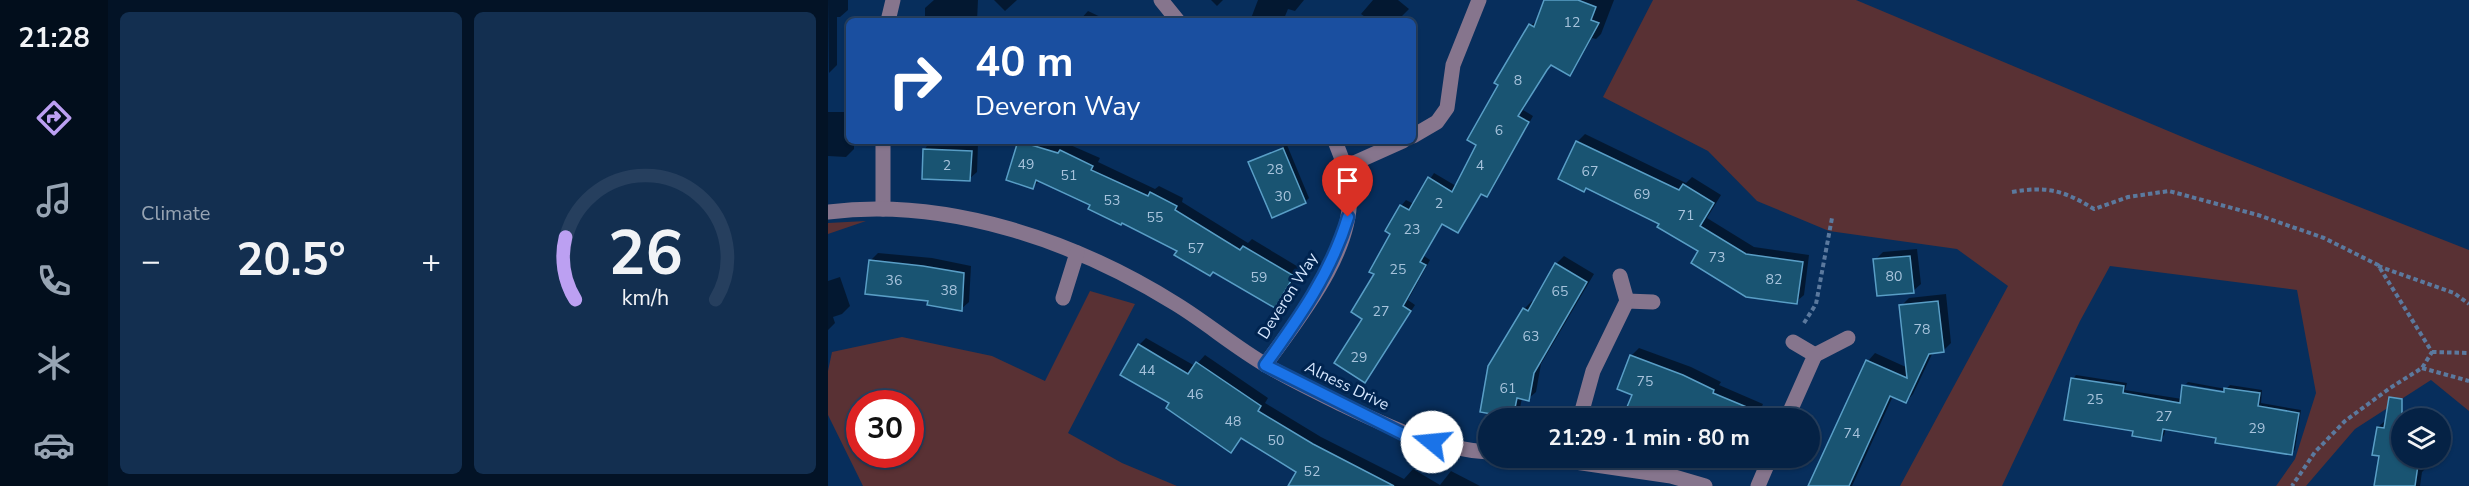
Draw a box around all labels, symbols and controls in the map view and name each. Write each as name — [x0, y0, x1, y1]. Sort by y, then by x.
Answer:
house number: 12 — [1564, 13, 1580, 32]
text: 21:28 — [18, 20, 90, 57]
text: 40 m — [975, 34, 1074, 91]
icon: right — [876, 42, 954, 120]
house number: 8 — [1514, 71, 1522, 90]
text: Deveron Way — [975, 88, 1140, 125]
icon: directions — [33, 97, 75, 139]
house number: 6 — [1495, 121, 1503, 140]
house number: 49 — [1018, 155, 1034, 174]
pin — [1322, 155, 1373, 217]
house number: 2 — [943, 156, 951, 175]
house number: 4 — [1476, 156, 1484, 175]
house number: 28 — [1267, 160, 1283, 179]
house number: 67 — [1582, 162, 1598, 181]
icon: arrive — [1331, 164, 1364, 197]
house number: 51 — [1061, 166, 1077, 185]
icon: music — [33, 179, 75, 221]
house number: 69 — [1634, 185, 1650, 204]
house number: 30 — [1275, 187, 1291, 206]
house number: 53 — [1104, 191, 1120, 210]
house number: 2 — [1435, 194, 1443, 213]
text: Climate — [141, 200, 210, 227]
house number: 71 — [1678, 206, 1694, 225]
house number: 55 — [1147, 208, 1163, 227]
text: 26 — [608, 211, 682, 296]
house number: 23 — [1404, 220, 1420, 239]
text: 20.5° — [236, 230, 346, 291]
text: − — [141, 239, 161, 284]
text: + — [421, 239, 441, 284]
house number: 57 — [1188, 239, 1204, 258]
street label: Deveron Way — [1253, 248, 1324, 343]
house number: 73 — [1709, 248, 1725, 267]
icon: phone — [33, 260, 75, 302]
house number: 25 — [1390, 260, 1406, 279]
house number: 80 — [1886, 267, 1902, 286]
house number: 59 — [1251, 268, 1267, 287]
house number: 82 — [1766, 270, 1782, 289]
house number: 36 — [886, 271, 902, 290]
house number: 38 — [941, 281, 957, 300]
house number: 65 — [1552, 282, 1568, 301]
text: km/h — [621, 283, 669, 313]
house number: 27 — [1373, 302, 1389, 321]
house number: 78 — [1914, 320, 1930, 339]
house number: 63 — [1523, 327, 1539, 346]
icon: climate — [33, 342, 75, 384]
house number: 29 — [1351, 348, 1367, 367]
street label: Alness Drive — [1301, 356, 1393, 416]
house number: 44 — [1139, 361, 1155, 380]
house number: 75 — [1637, 372, 1653, 391]
house number: 61 — [1500, 379, 1516, 398]
house number: 46 — [1187, 385, 1203, 404]
speed limit sign: 30 — [846, 390, 924, 468]
house number: 25 — [2087, 390, 2103, 409]
house number: 27 — [2156, 407, 2172, 426]
map controls — [2391, 408, 2451, 468]
button: layers — [2391, 408, 2451, 468]
position arrow — [1400, 410, 1464, 474]
house number: 48 — [1225, 412, 1241, 431]
house number: 29 — [2249, 419, 2265, 438]
text: 21:29 · 1 min · 80 m — [1548, 423, 1750, 453]
icon: car — [33, 424, 75, 466]
house number: 74 — [1844, 424, 1860, 443]
house number: 50 — [1268, 431, 1284, 450]
house number: 52 — [1304, 462, 1320, 481]

